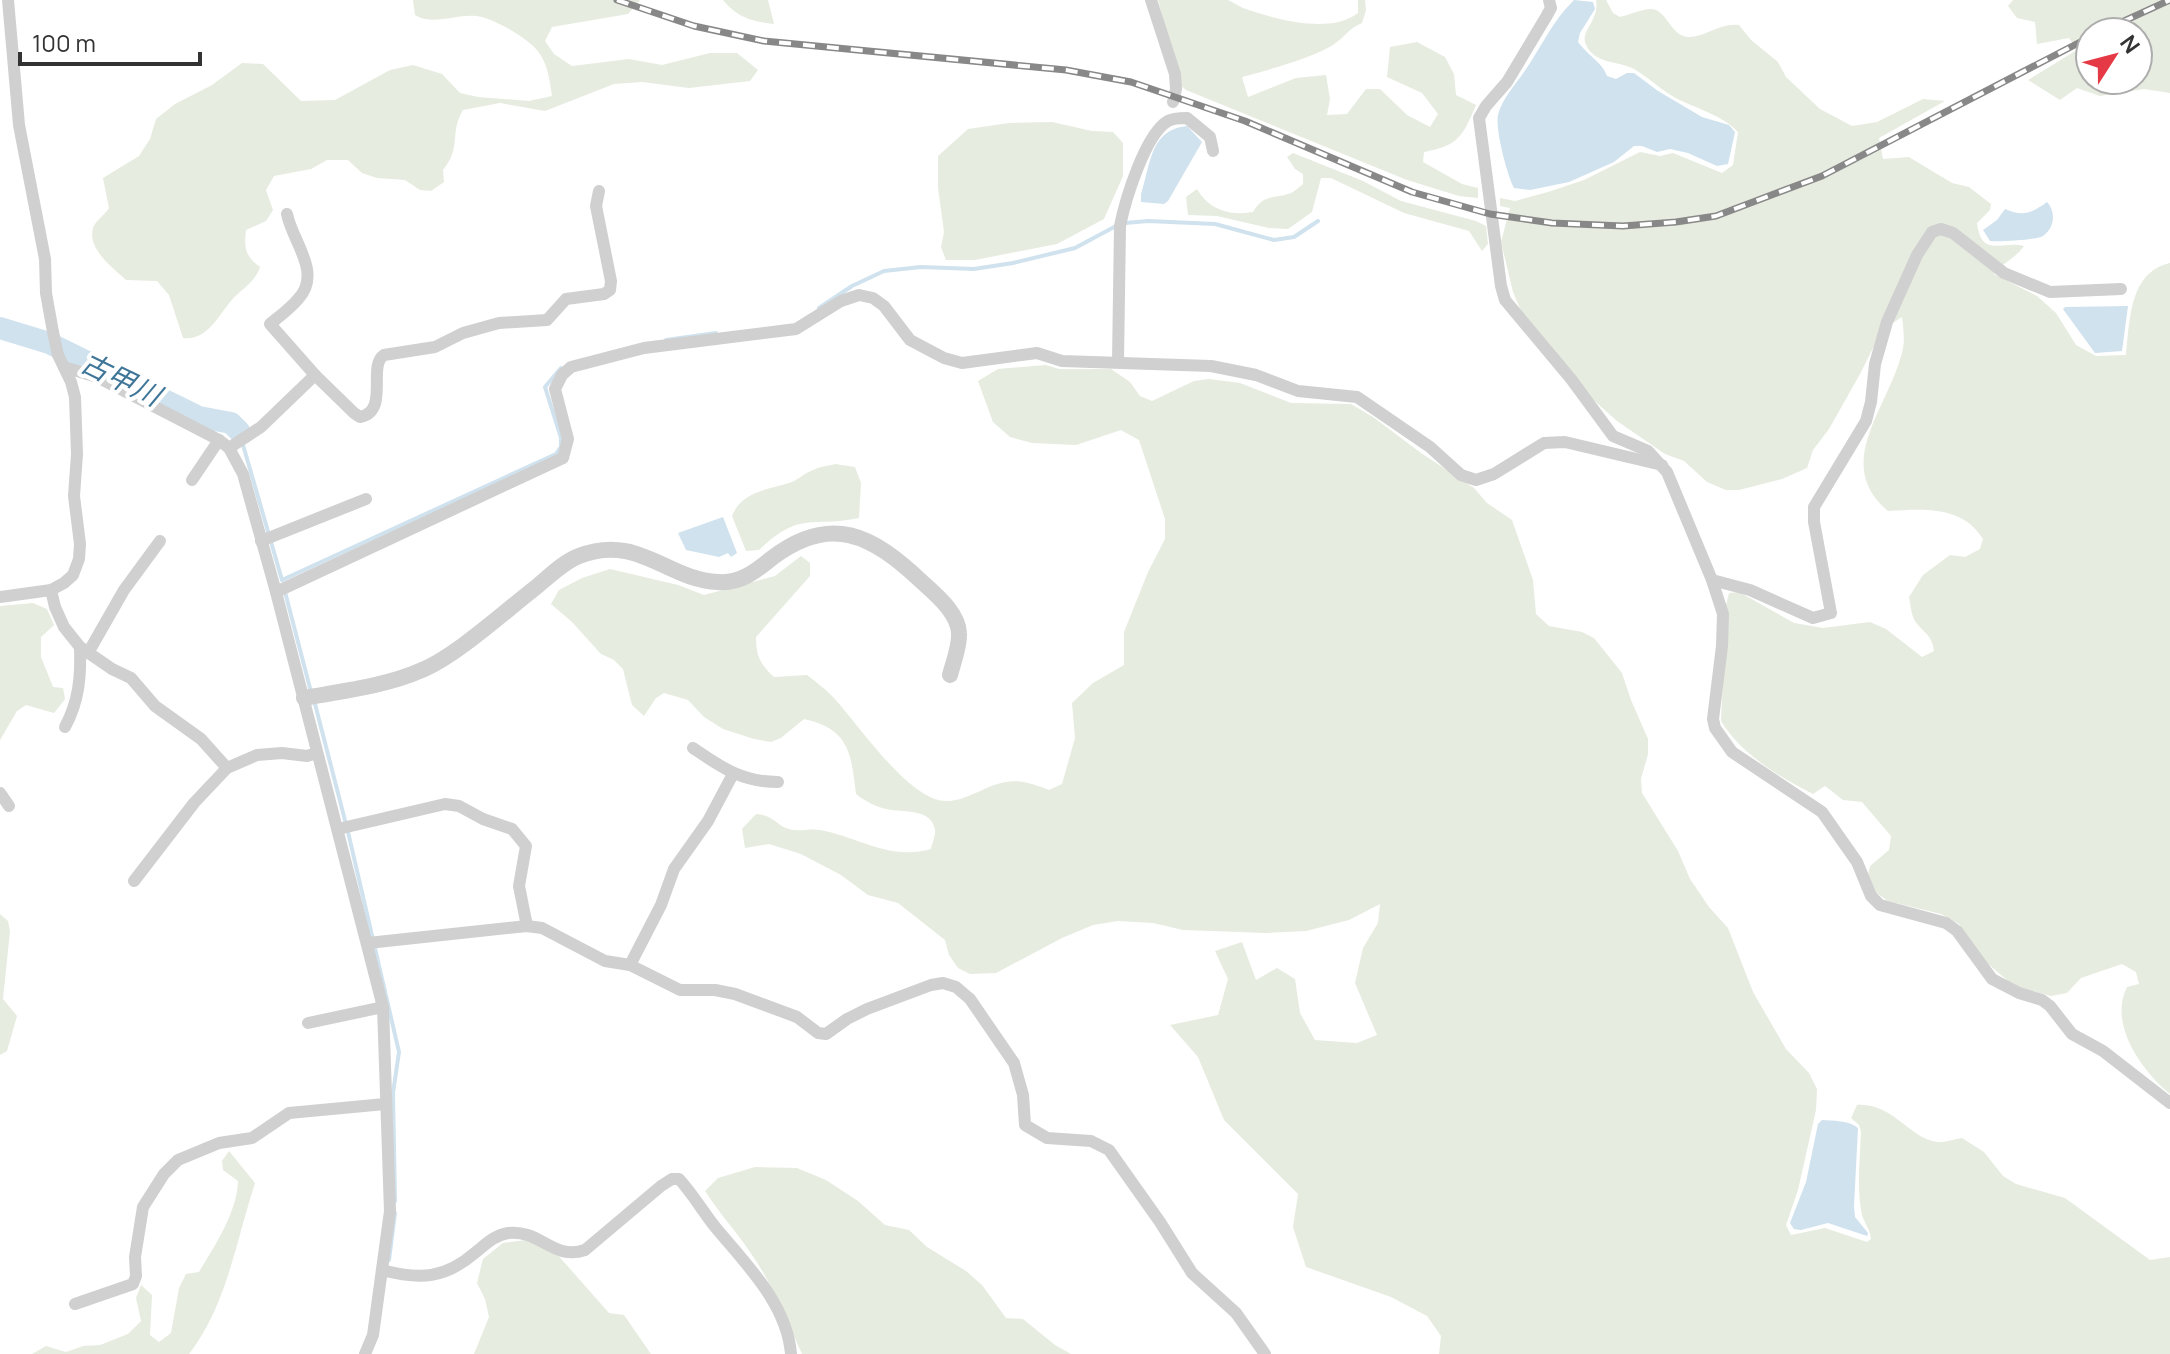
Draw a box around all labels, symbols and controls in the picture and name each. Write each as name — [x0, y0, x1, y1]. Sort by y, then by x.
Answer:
scale bar — [20, 16, 200, 66]
north arrow — [2074, 16, 2154, 96]
text: 100 m — [32, 26, 96, 59]
text: N — [2113, 29, 2147, 59]
water label: 古甲川 — [75, 343, 170, 415]

